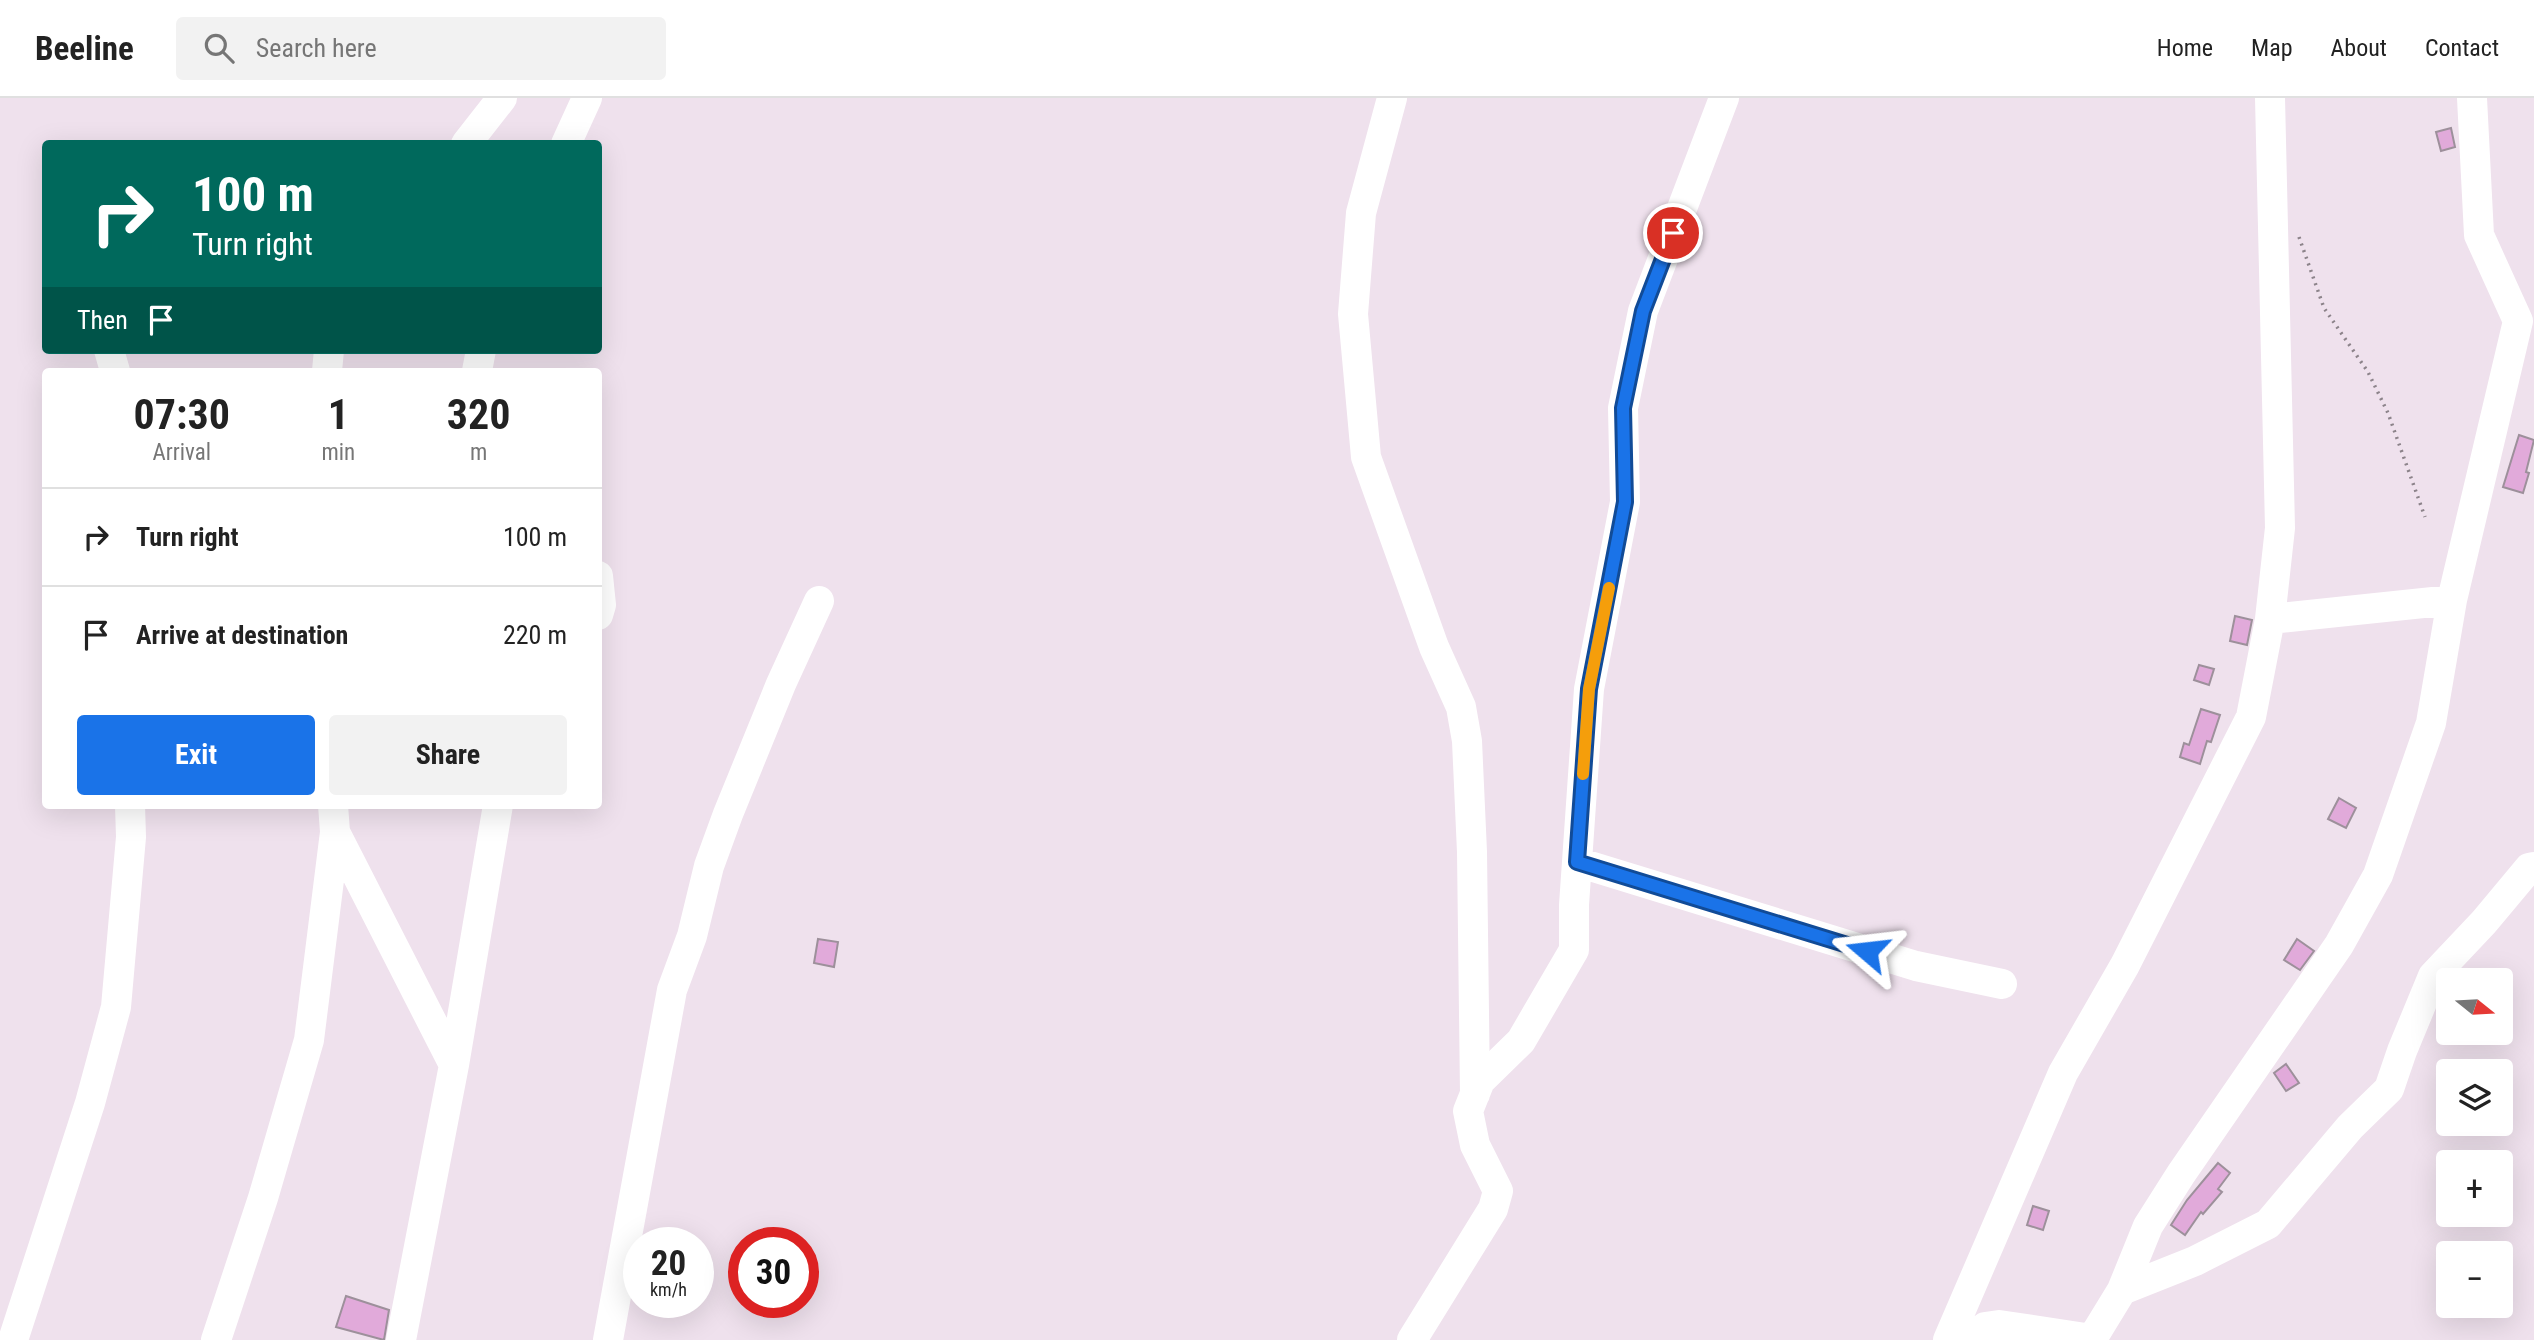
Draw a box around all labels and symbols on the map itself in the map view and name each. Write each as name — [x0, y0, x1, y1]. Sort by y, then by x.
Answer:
pin — [1643, 203, 1703, 263]
position arrow — [1830, 914, 1904, 988]
north arrow — [2436, 968, 2513, 1045]
speed limit sign: 30 — [728, 1227, 819, 1318]

